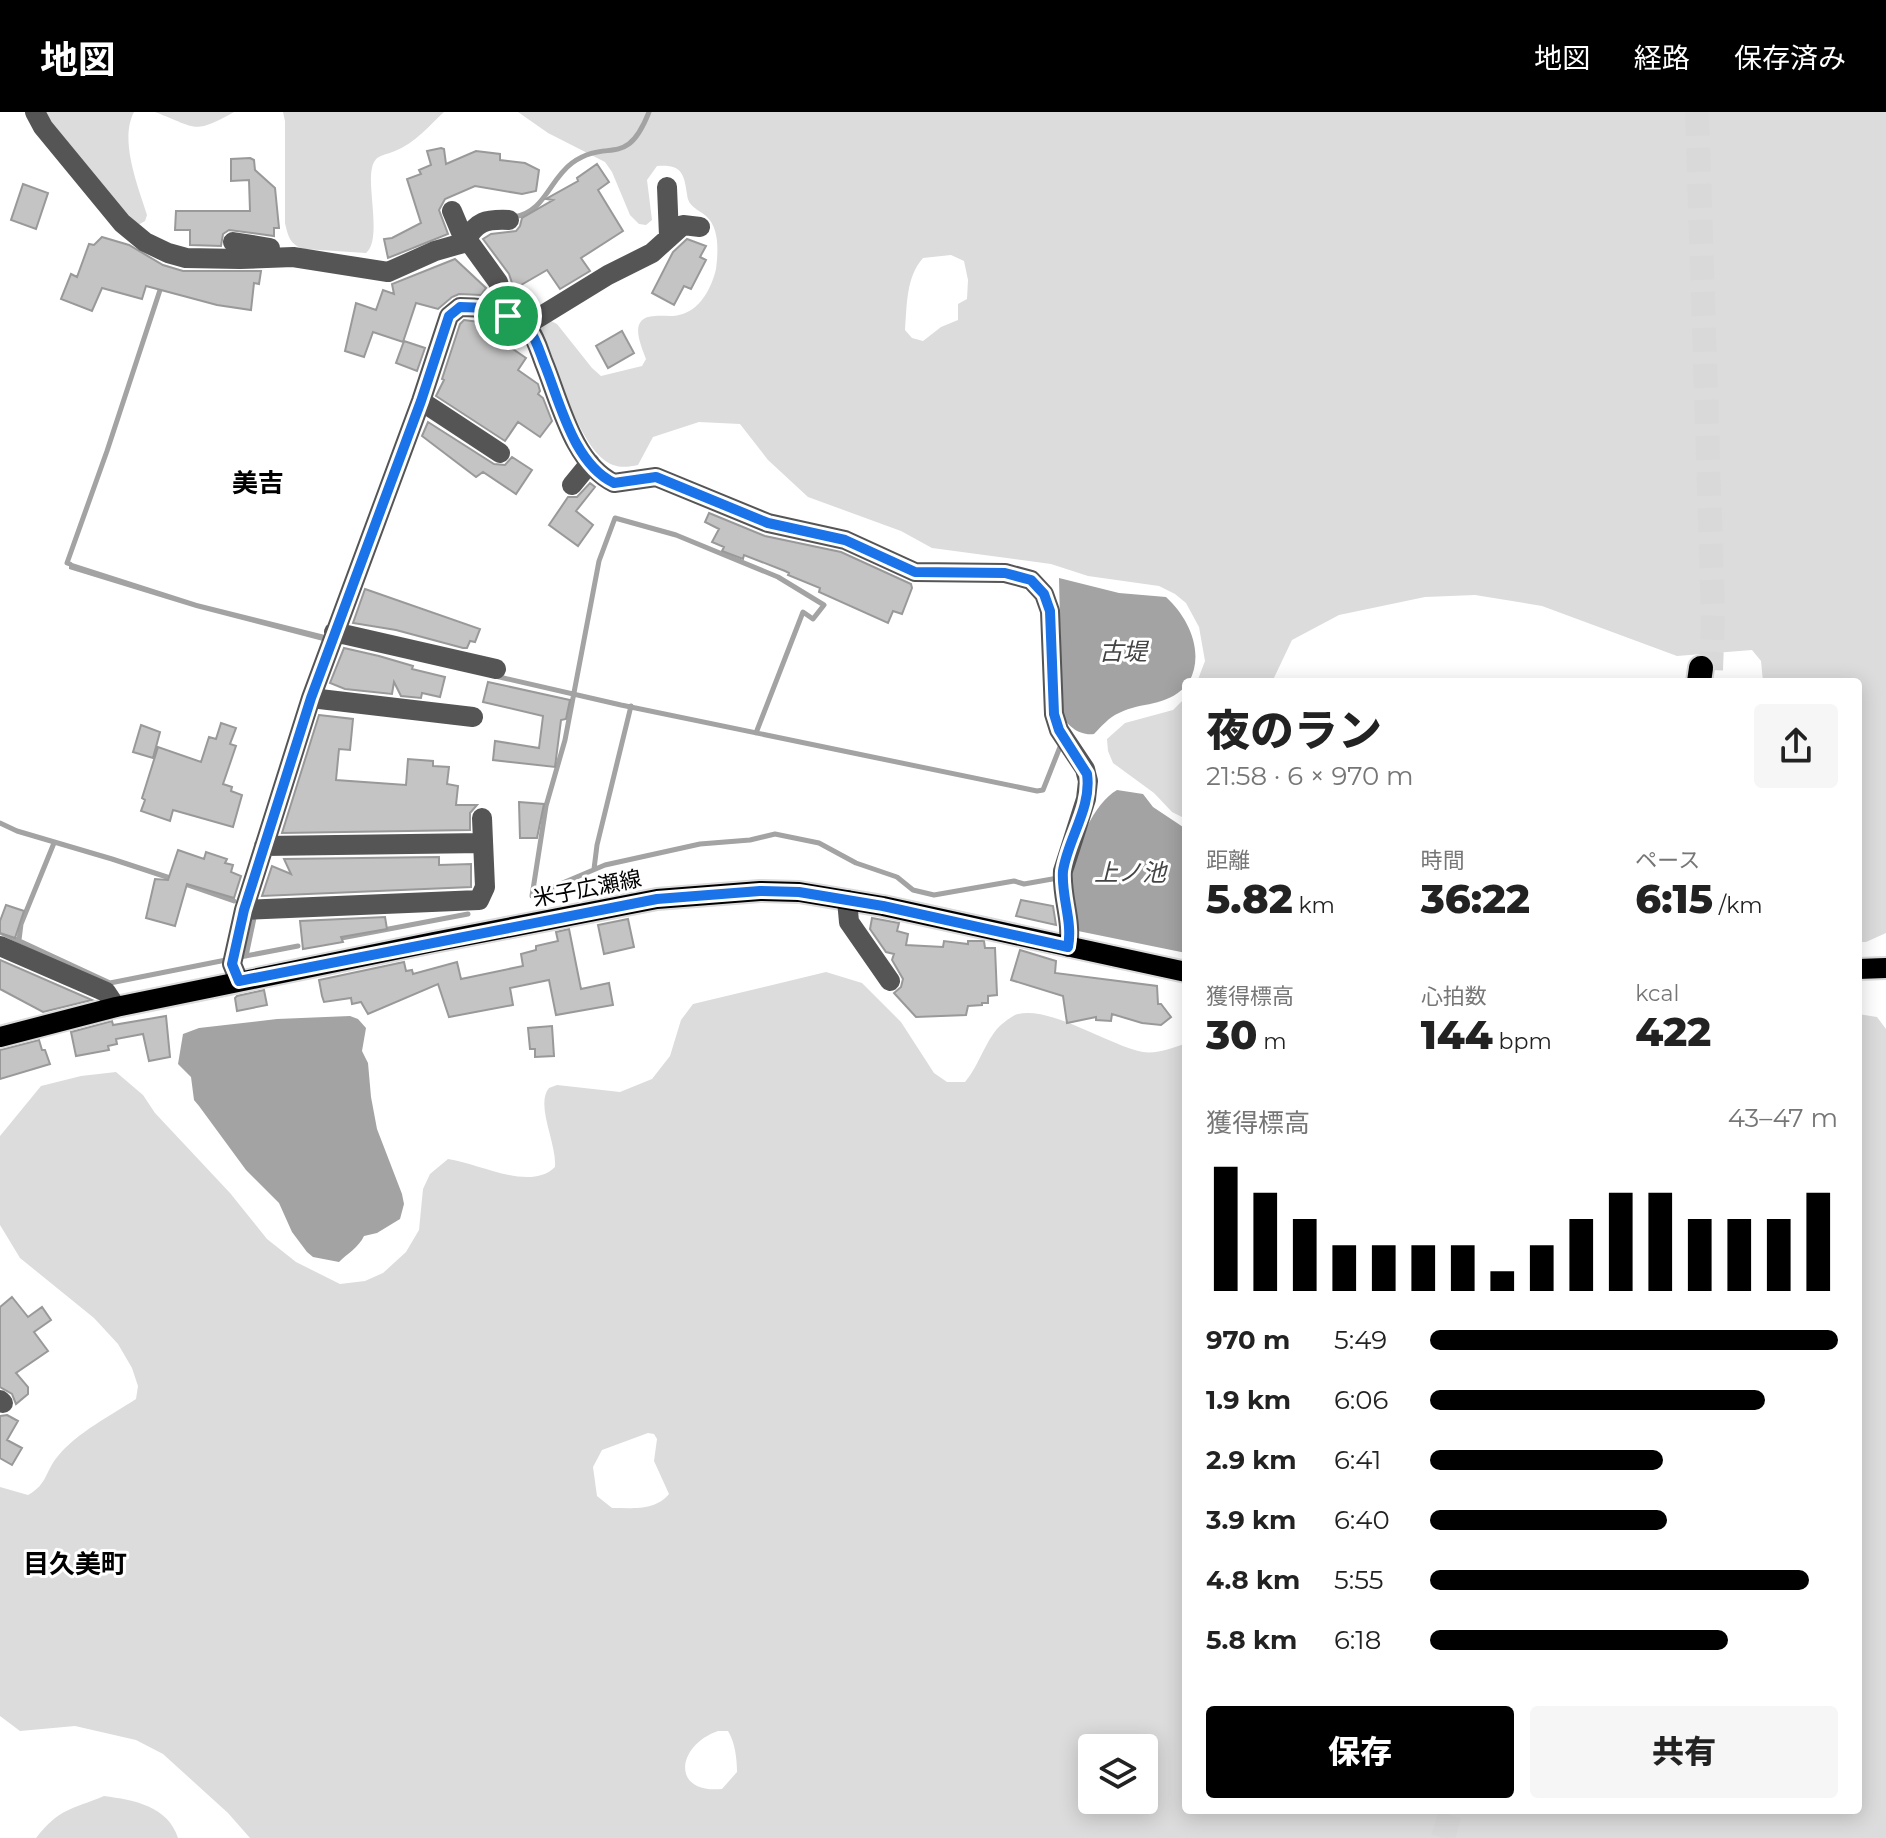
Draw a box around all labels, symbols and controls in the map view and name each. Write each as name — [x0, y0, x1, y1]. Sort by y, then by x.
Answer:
text: 地図 — [40, 36, 116, 83]
text: 地図 — [1534, 41, 1590, 75]
text: 経路 — [1634, 41, 1690, 75]
text: 保存済み — [1734, 41, 1846, 75]
pin — [474, 282, 542, 350]
icon: arrive — [486, 294, 530, 338]
district label: 美吉 — [232, 467, 284, 499]
water label: 古堤 — [1099, 637, 1150, 666]
text: 夜のラン — [1206, 703, 1382, 757]
button: share — [1754, 704, 1838, 788]
text: 21:58 · 6 × 970 m — [1206, 760, 1414, 792]
text: 距離 — [1206, 847, 1250, 874]
text: 時間 — [1421, 847, 1465, 874]
text: ペース — [1635, 847, 1700, 874]
water label: 上ノ池 — [1094, 858, 1168, 887]
street label: 米子広瀬線 — [531, 865, 644, 912]
text: 5.82 — [1206, 874, 1293, 923]
text: 36:22 — [1421, 874, 1530, 923]
text: 6:15 — [1635, 874, 1713, 923]
text: km — [1293, 892, 1335, 919]
text: /km — [1713, 892, 1763, 919]
text: kcal — [1635, 980, 1679, 1007]
text: 獲得標高 — [1206, 983, 1294, 1010]
text: 心拍数 — [1421, 983, 1487, 1010]
text: 422 — [1635, 1007, 1711, 1056]
text: 30 — [1206, 1010, 1258, 1059]
text: 144 — [1421, 1010, 1493, 1059]
text: m — [1258, 1028, 1287, 1055]
text: bpm — [1493, 1028, 1552, 1055]
text: 43–47 m — [1728, 1102, 1838, 1134]
text: 獲得標高 — [1206, 1107, 1310, 1139]
text: 970 m — [1206, 1324, 1290, 1356]
text: 5:49 — [1334, 1324, 1387, 1356]
text: 1.9 km — [1206, 1384, 1291, 1416]
text: 6:06 — [1334, 1384, 1388, 1416]
text: 2.9 km — [1206, 1444, 1297, 1476]
text: 6:41 — [1334, 1444, 1381, 1476]
text: 3.9 km — [1206, 1504, 1296, 1536]
text: 6:40 — [1334, 1504, 1390, 1536]
district label: 目久美町 — [23, 1548, 127, 1580]
text: 4.8 km — [1206, 1564, 1300, 1596]
text: 5:55 — [1334, 1564, 1384, 1596]
text: 5.8 km — [1206, 1624, 1297, 1656]
text: 6:18 — [1334, 1624, 1381, 1656]
button: 保存 — [1206, 1706, 1514, 1798]
button: 共有 — [1530, 1706, 1838, 1798]
map controls — [1078, 1734, 1158, 1814]
button: layers — [1078, 1734, 1158, 1814]

